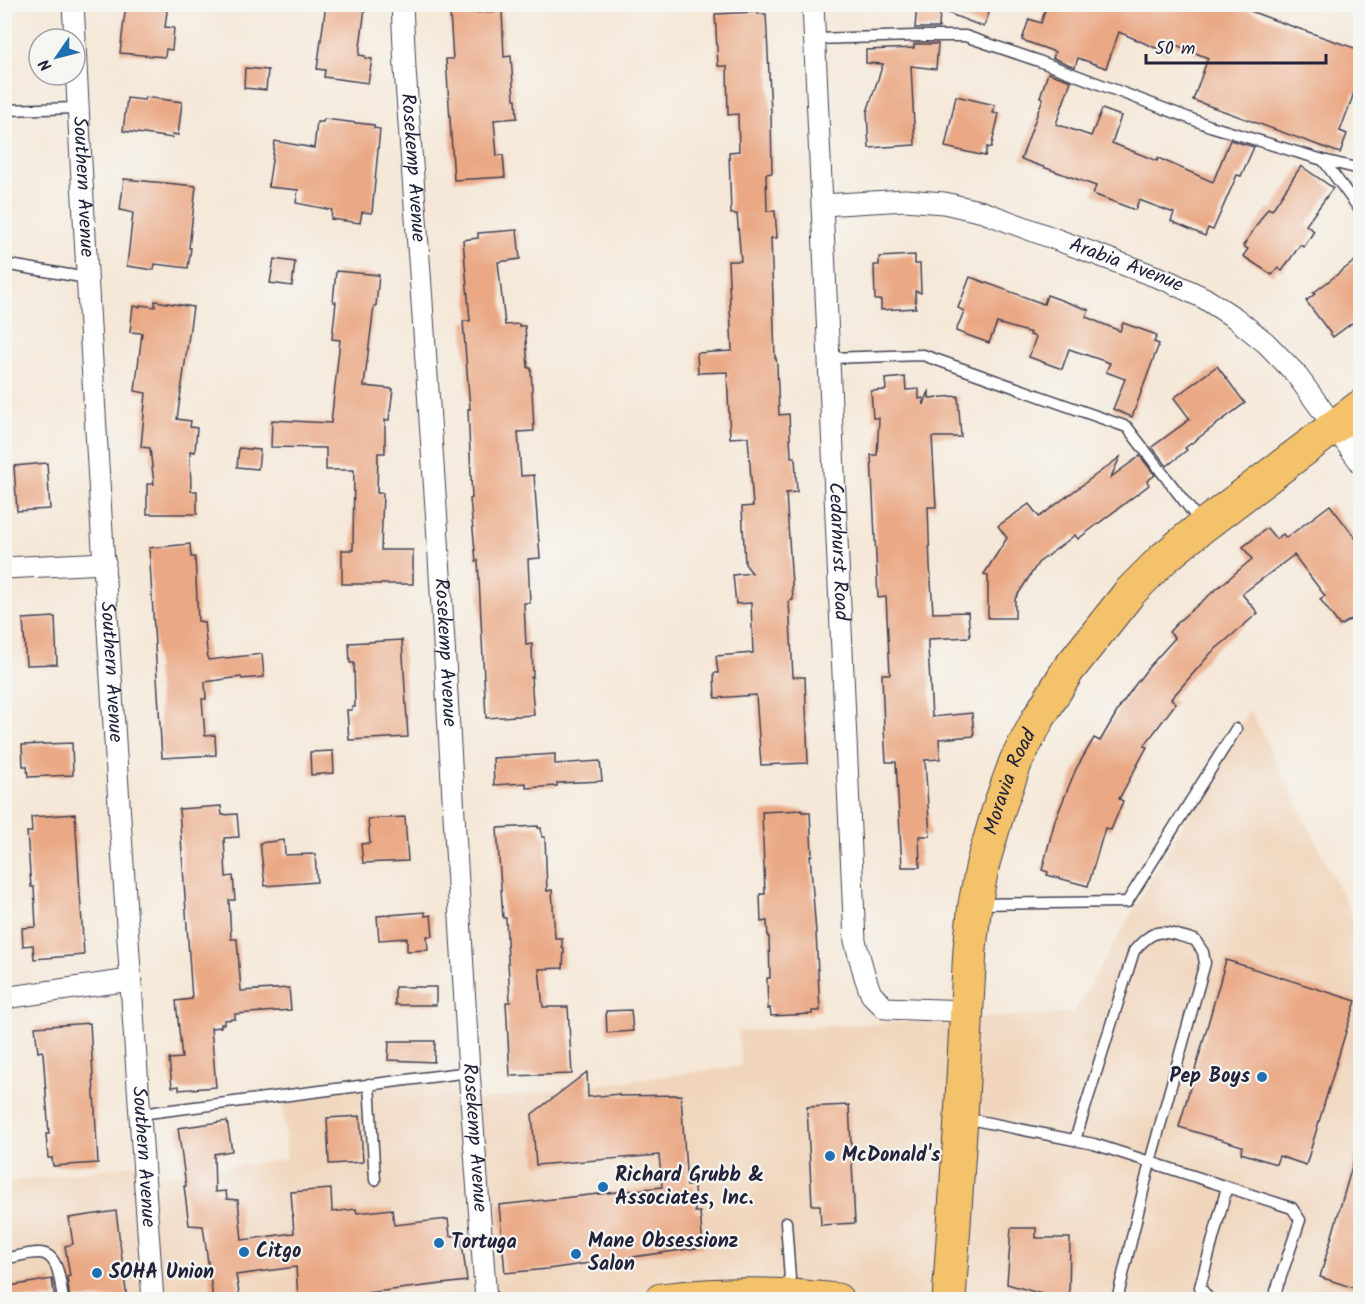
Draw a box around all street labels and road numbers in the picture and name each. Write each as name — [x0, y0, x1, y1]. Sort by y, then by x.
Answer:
street label: Rosekemp Avenue — [391, 92, 434, 243]
street label: Southern Avenue — [63, 116, 102, 258]
street label: Arabia Avenue — [1064, 229, 1189, 302]
street label: Cedarhurst Road — [818, 482, 857, 622]
street label: Rosekemp Avenue — [424, 577, 465, 728]
street label: Southern Avenue — [90, 601, 131, 743]
street label: Moravia Road — [976, 723, 1046, 839]
street label: Rosekemp Avenue — [453, 1062, 495, 1213]
street label: Southern Avenue — [122, 1085, 164, 1228]

